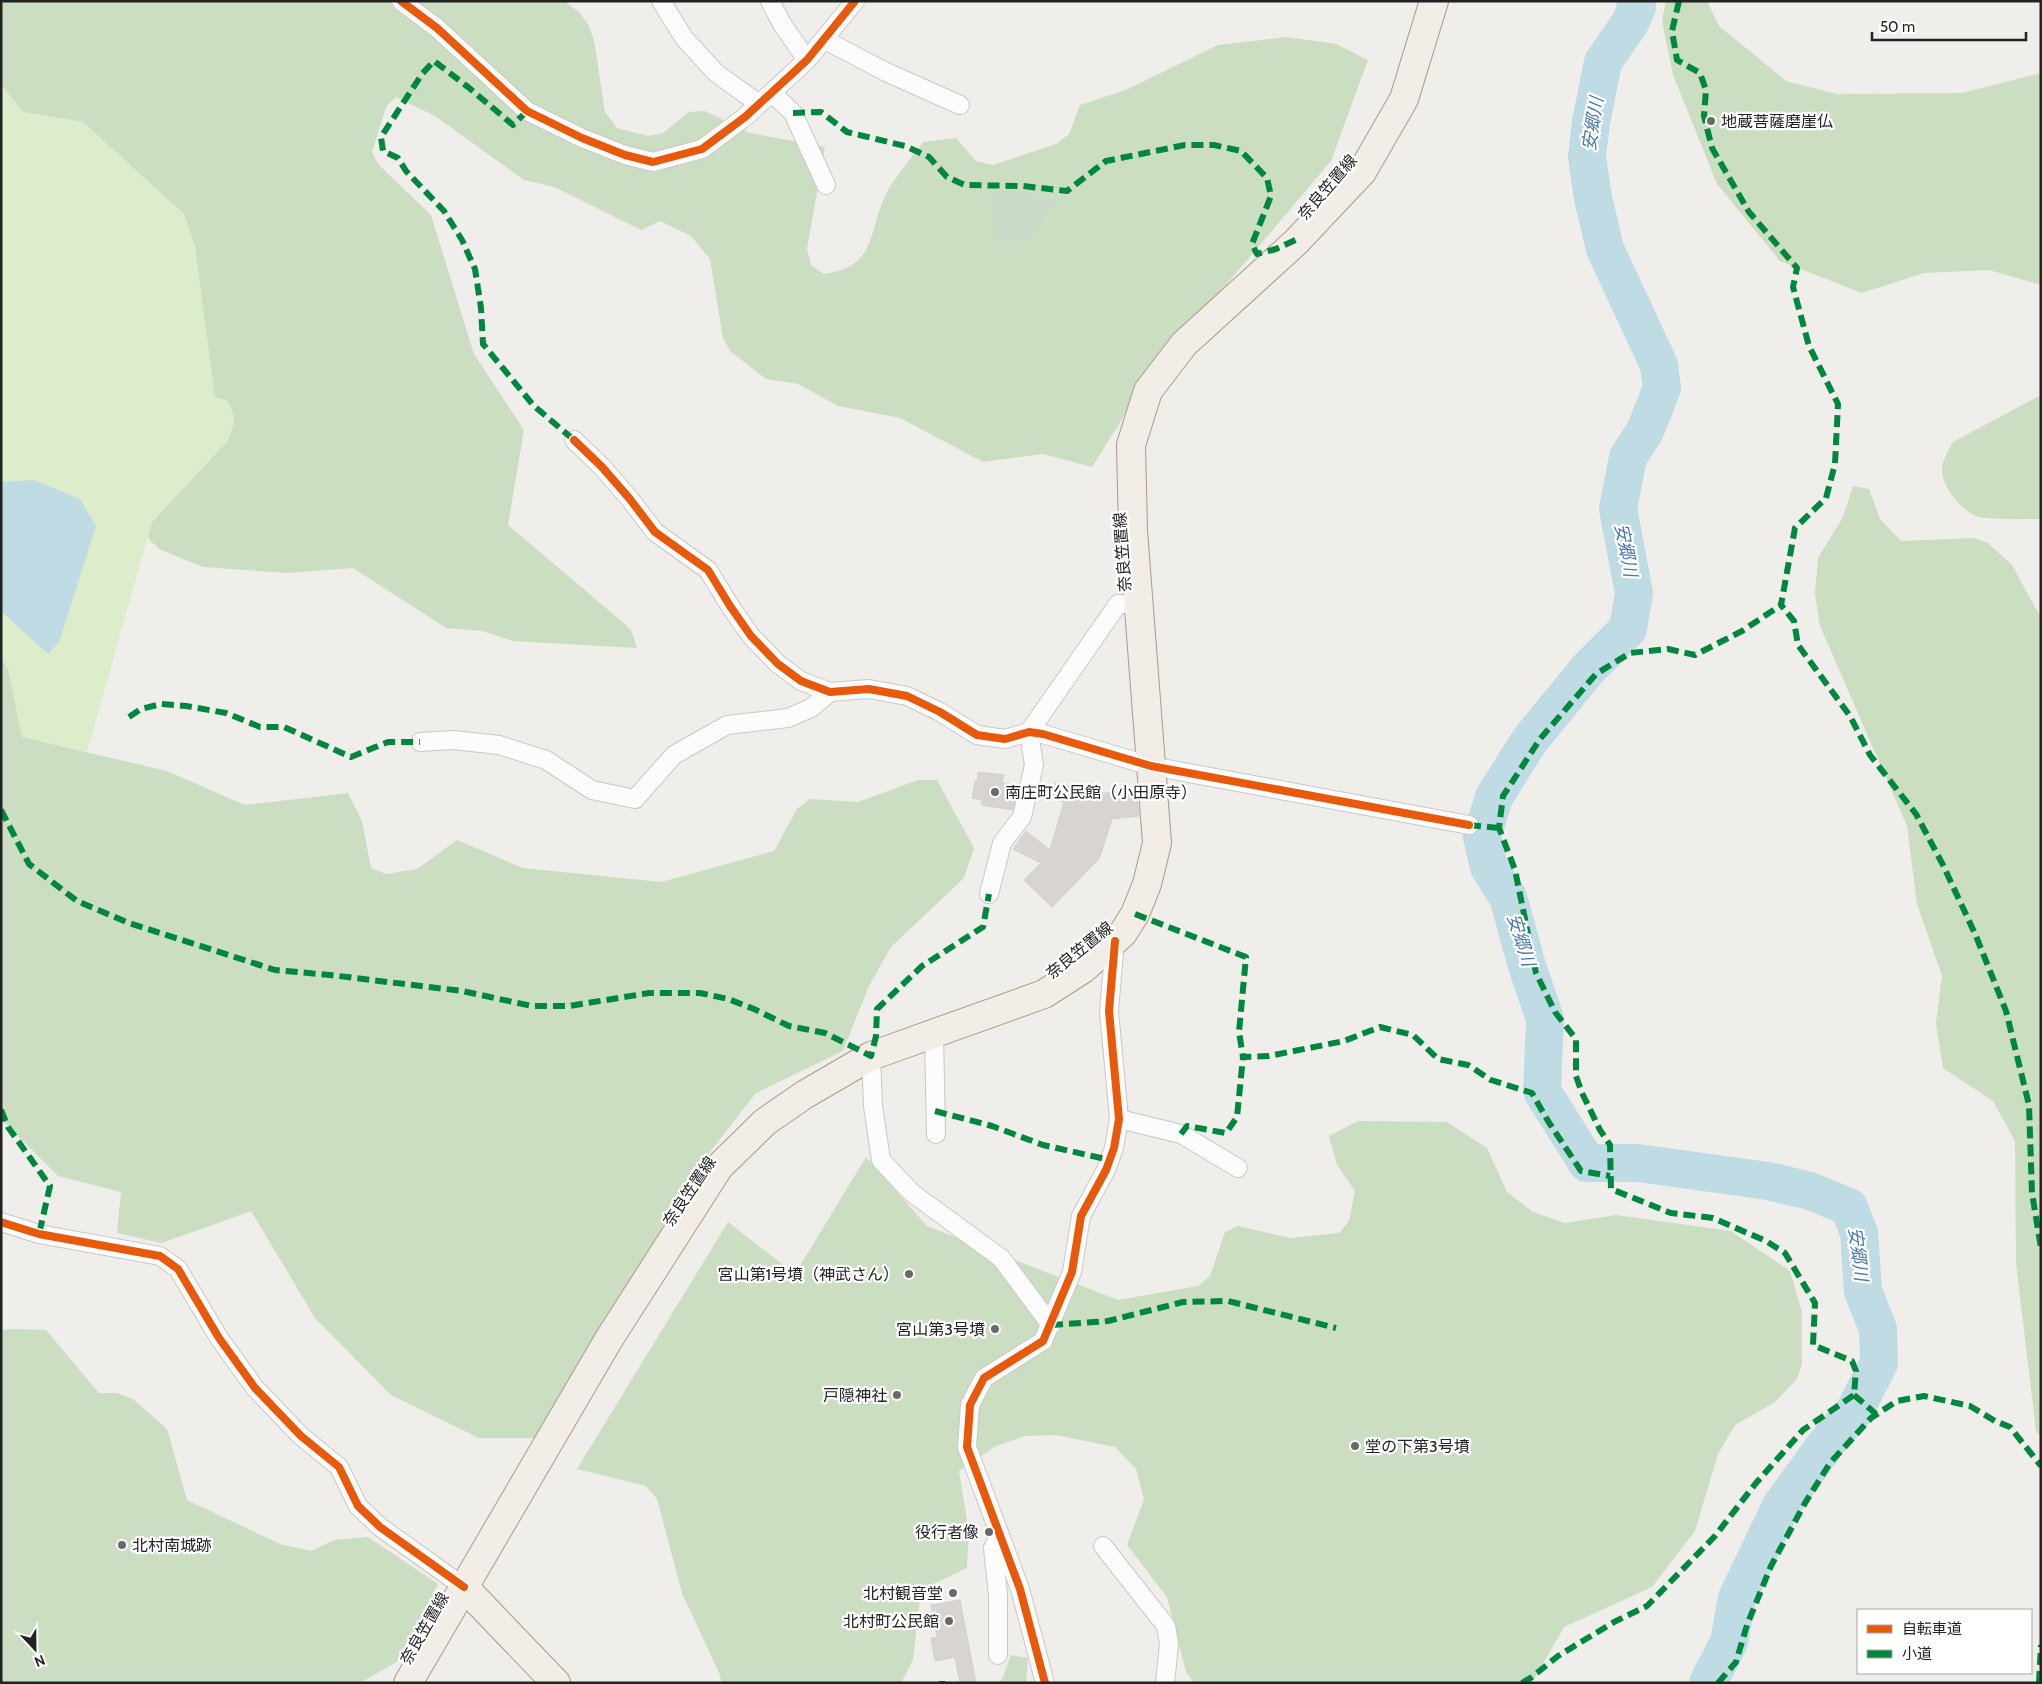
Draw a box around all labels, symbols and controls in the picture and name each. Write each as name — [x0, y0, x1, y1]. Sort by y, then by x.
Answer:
scale bar — [1872, 10, 2026, 42]
text: 50 m — [1880, 18, 1915, 36]
water label: 安郷川 — [1578, 94, 1608, 152]
place label: 地蔵菩薩磨崖仏 — [1721, 112, 1833, 131]
marker: 地蔵菩薩磨崖仏 — [1705, 115, 1717, 127]
street label: 奈良笠置線 — [1294, 151, 1361, 224]
street label: 奈良笠置線 — [1110, 511, 1135, 593]
water label: 安郷川 — [1610, 521, 1642, 581]
place label: 南庄町公民館（小田原寺） — [1005, 783, 1197, 802]
marker: 南庄町公民館（小田原寺） — [989, 786, 1001, 798]
water label: 安郷川 — [1503, 911, 1540, 971]
street label: 奈良笠置線 — [1042, 918, 1116, 983]
street label: 奈良笠置線 — [659, 1153, 720, 1230]
water label: 安郷川 — [1844, 1226, 1872, 1284]
place label: 宮山第1号墳（神武さん） — [718, 1265, 899, 1284]
marker: 宮山第1号墳（神武さん） — [903, 1268, 915, 1280]
place label: 宮山第3号墳 — [896, 1320, 985, 1339]
marker: 宮山第3号墳 — [989, 1323, 1001, 1335]
place label: 戸隠神社 — [823, 1386, 887, 1405]
marker: 戸隠神社 — [891, 1389, 903, 1401]
place label: 堂の下第3号墳 — [1365, 1437, 1470, 1456]
marker: 堂の下第3号墳 — [1349, 1440, 1361, 1452]
place label: 役行者像 — [915, 1523, 979, 1542]
marker: 役行者像 — [983, 1526, 995, 1538]
place label: 北村南城跡 — [132, 1536, 212, 1555]
marker: 北村南城跡 — [116, 1539, 128, 1551]
place label: 北村観音堂 — [863, 1584, 943, 1603]
marker: 北村観音堂 — [947, 1587, 959, 1599]
street label: 奈良笠置線 — [396, 1589, 453, 1668]
legend — [1857, 1609, 2032, 1674]
place label: 北村町公民館 — [843, 1612, 939, 1631]
marker: 北村町公民館 — [943, 1615, 955, 1627]
text: 自転車道 — [1902, 1620, 1962, 1638]
north arrow — [10, 1624, 60, 1674]
text: 小道 — [1902, 1645, 1932, 1663]
text: N — [32, 1651, 48, 1671]

